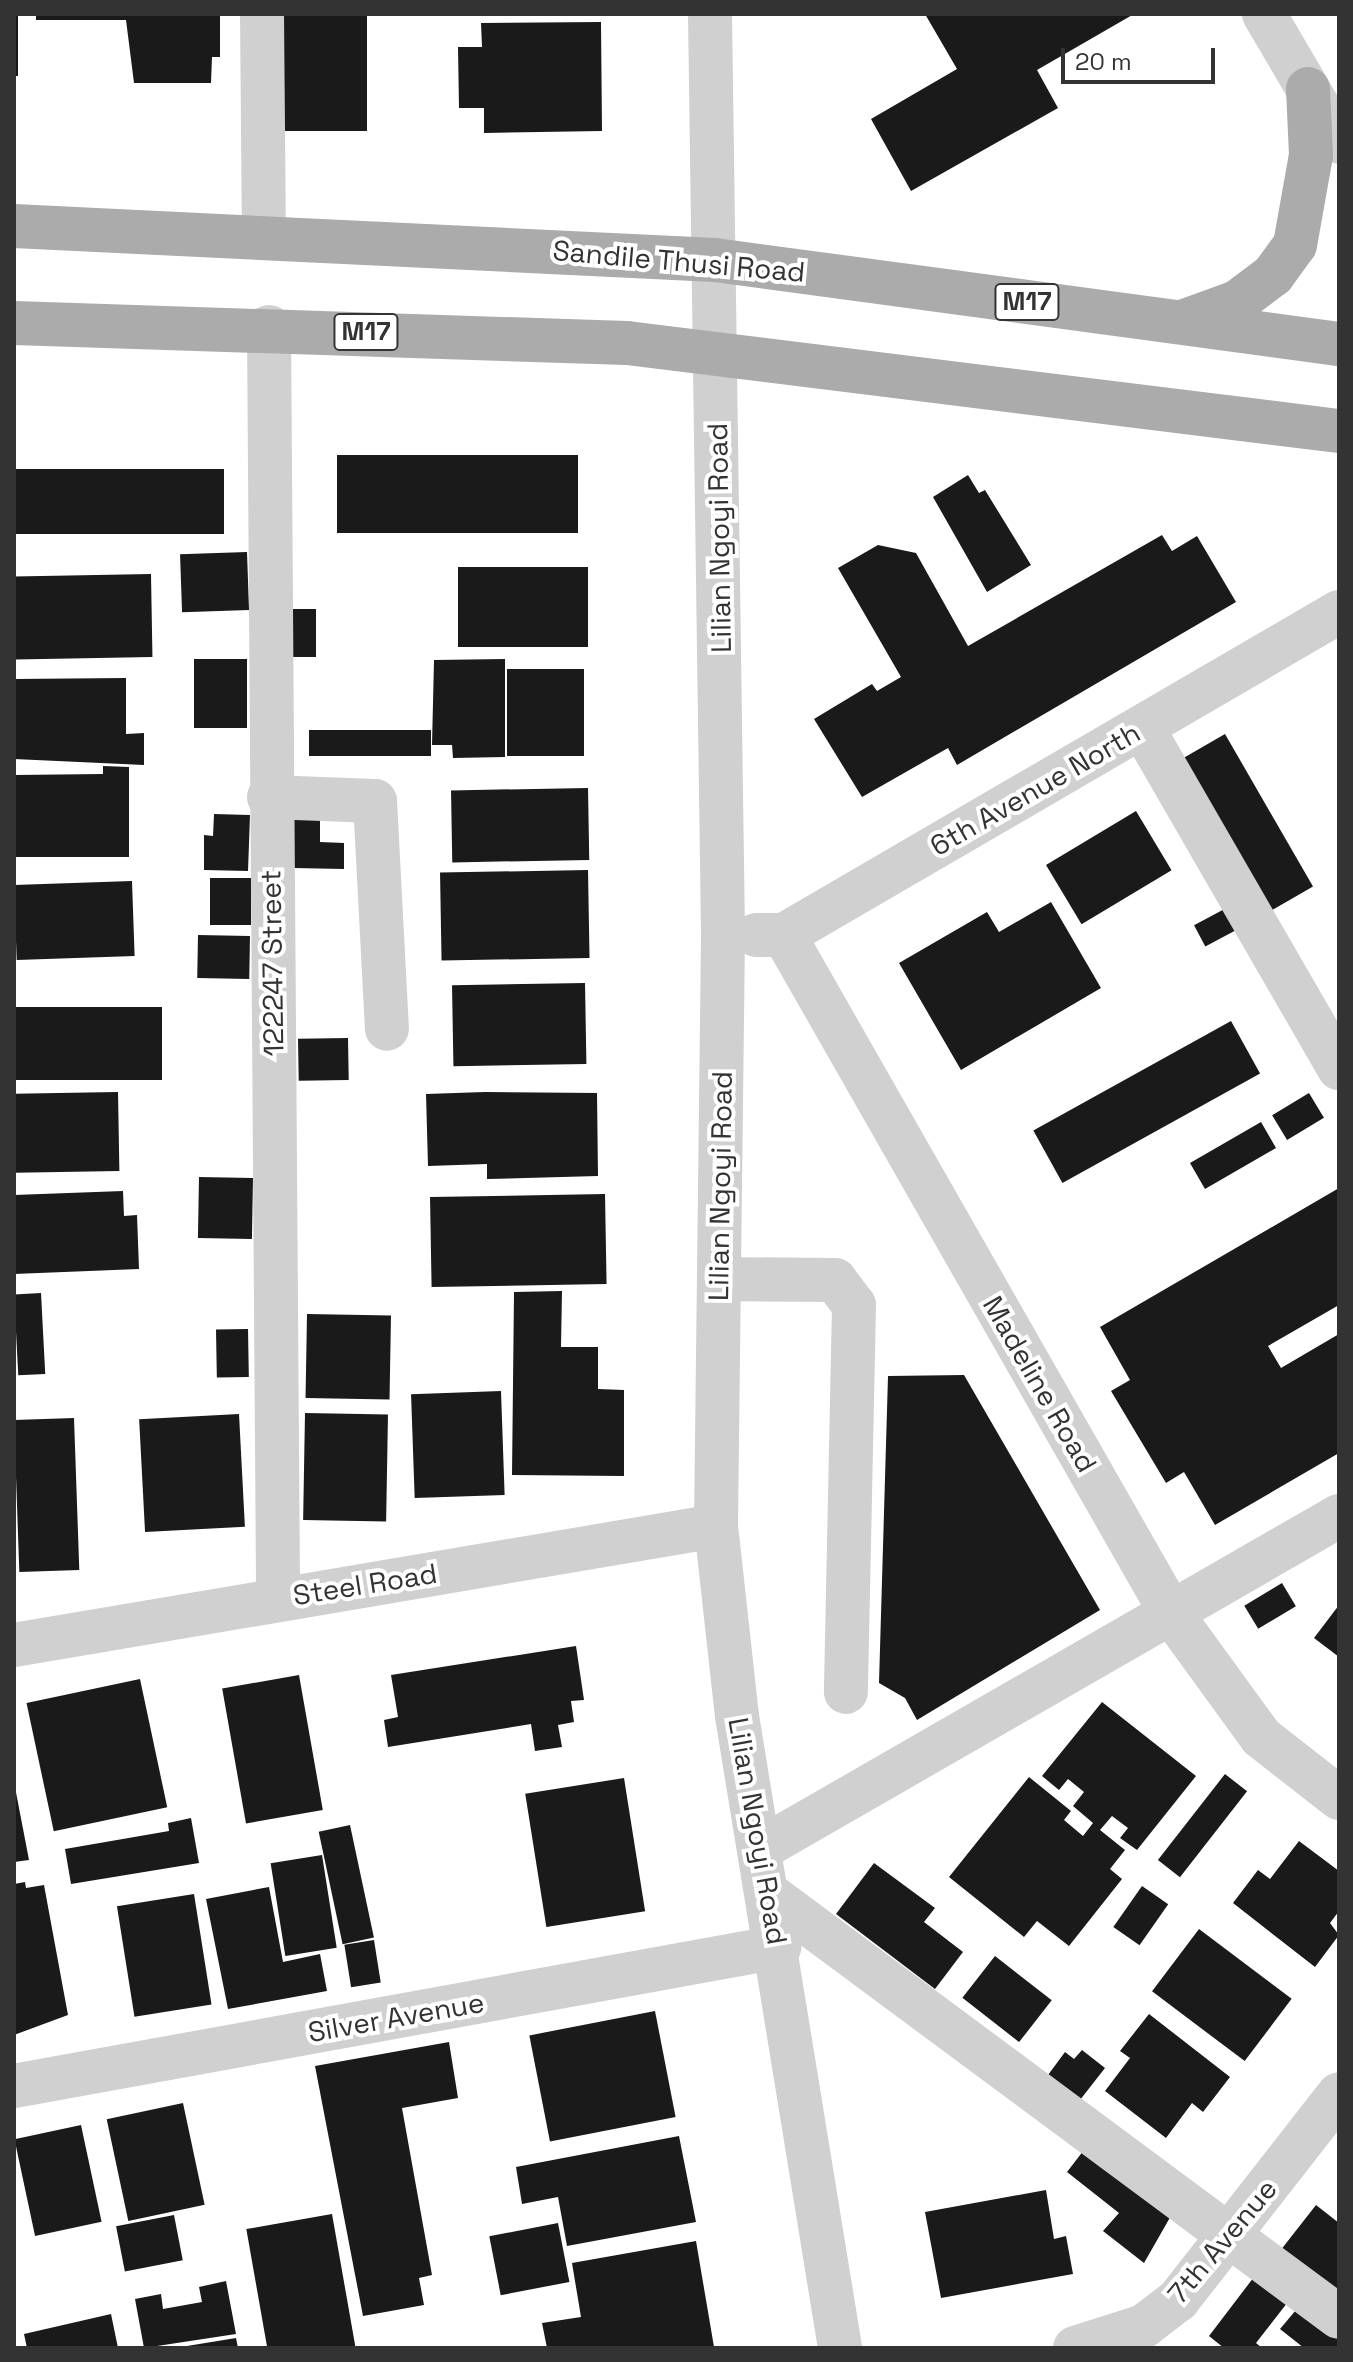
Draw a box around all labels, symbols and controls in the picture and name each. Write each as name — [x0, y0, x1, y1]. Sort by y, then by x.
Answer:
scale bar — [1065, 32, 1219, 82]
text: 20 m — [1075, 46, 1132, 77]
street label: Sandile Thusi Road — [551, 233, 807, 289]
road number: M17 — [993, 280, 1061, 324]
road number: M17 — [332, 310, 400, 354]
street label: Lilian Ngoyi Road — [700, 423, 738, 653]
street label: 6th Avenue North — [924, 715, 1146, 863]
street label: 122247 Street — [254, 869, 290, 1057]
street label: Lilian Ngoyi Road — [701, 1071, 739, 1301]
street label: Madeline Road — [976, 1290, 1104, 1478]
street label: Steel Road — [291, 1556, 439, 1612]
street label: Lilian Ngoyi Road — [721, 1715, 795, 1947]
street label: Silver Avenue — [305, 1985, 487, 2049]
street label: 7th Avenue — [1160, 2172, 1284, 2310]

